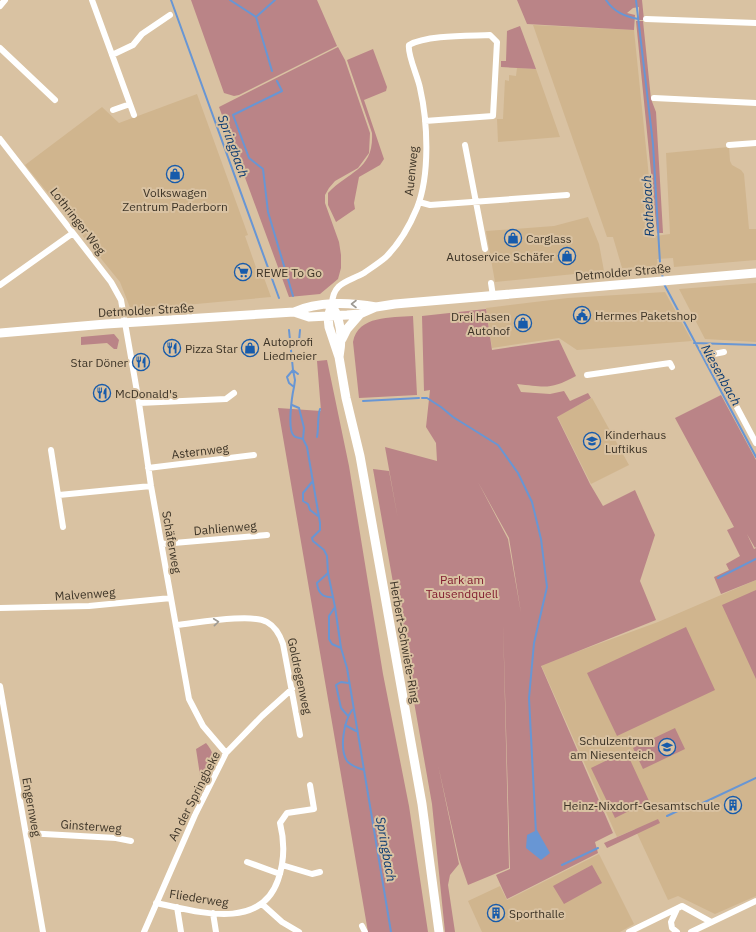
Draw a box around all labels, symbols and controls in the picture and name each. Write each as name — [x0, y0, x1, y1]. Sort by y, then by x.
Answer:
water label: Springbach — [214, 112, 252, 180]
street label: Auenweg — [401, 145, 421, 197]
shop icon: Volkswagen Zentrum Paderborn — [165, 164, 185, 184]
water label: Rothebach — [638, 175, 658, 237]
street label: Lothringer Weg — [47, 184, 109, 258]
place label: Volkswagen Zentrum Paderborn — [122, 185, 228, 214]
shop icon: Carglass — [503, 228, 523, 248]
place label: Carglass — [526, 231, 572, 246]
shop icon: Autoservice Schäfer — [557, 246, 577, 266]
place label: Autoservice Schäfer — [446, 249, 555, 264]
street label: Detmolder Straße — [574, 260, 672, 284]
supermarket icon: REWE To Go — [233, 262, 253, 282]
place label: REWE To Go — [256, 265, 322, 280]
street label: Detmolder Straße — [98, 300, 195, 320]
one-way arrow — [351, 300, 357, 308]
public building icon: Hermes Paketshop — [572, 305, 592, 325]
place label: Hermes Paketshop — [595, 308, 697, 323]
place label: Drei Hasen Autohof — [451, 309, 510, 338]
shop icon: Drei Hasen Autohof — [513, 313, 533, 333]
place label: Autoprofi Liedmeier — [263, 334, 317, 363]
restaurant icon: Pizza Star — [162, 338, 182, 358]
shop icon: Autoprofi Liedmeier — [240, 338, 260, 358]
place label: Pizza Star — [185, 341, 238, 356]
water label: Niesenbach — [697, 341, 745, 409]
restaurant icon: Star Döner — [131, 352, 151, 372]
place label: Star Döner — [71, 355, 129, 370]
restaurant icon: McDonald's — [92, 383, 112, 403]
place label: McDonald's — [115, 386, 178, 401]
place label: Kinderhaus Luftikus — [605, 427, 666, 456]
school or university icon: Kinderhaus Luftikus — [582, 431, 602, 451]
street label: Asternweg — [171, 440, 230, 462]
street label: Schäferweg — [159, 510, 185, 575]
street label: Dahlienweg — [193, 518, 258, 538]
park label: Park am Tausendquell — [426, 572, 498, 601]
street label: Herbert-Schwiete-Ring — [387, 580, 423, 705]
street label: Malvenweg — [54, 584, 116, 604]
one-way arrow — [213, 617, 219, 626]
street label: Goldregenweg — [285, 636, 316, 716]
place label: Schulzentrum am Niesenteich — [570, 733, 654, 762]
school or university icon: Schulzentrum am Niesenteich — [657, 737, 677, 757]
street label: An der Springbeke — [165, 748, 223, 843]
street label: Engernweg — [19, 776, 45, 838]
building icon: Heinz-Nixdorf-Gesamtschule — [723, 795, 743, 815]
place label: Heinz-Nixdorf-Gesamtschule — [563, 798, 720, 813]
water label: Springbach — [372, 815, 400, 883]
street label: Ginsterweg — [60, 816, 123, 836]
street label: Fliederweg — [168, 886, 230, 910]
building icon: Sporthalle — [486, 903, 506, 923]
place label: Sporthalle — [509, 906, 565, 921]

